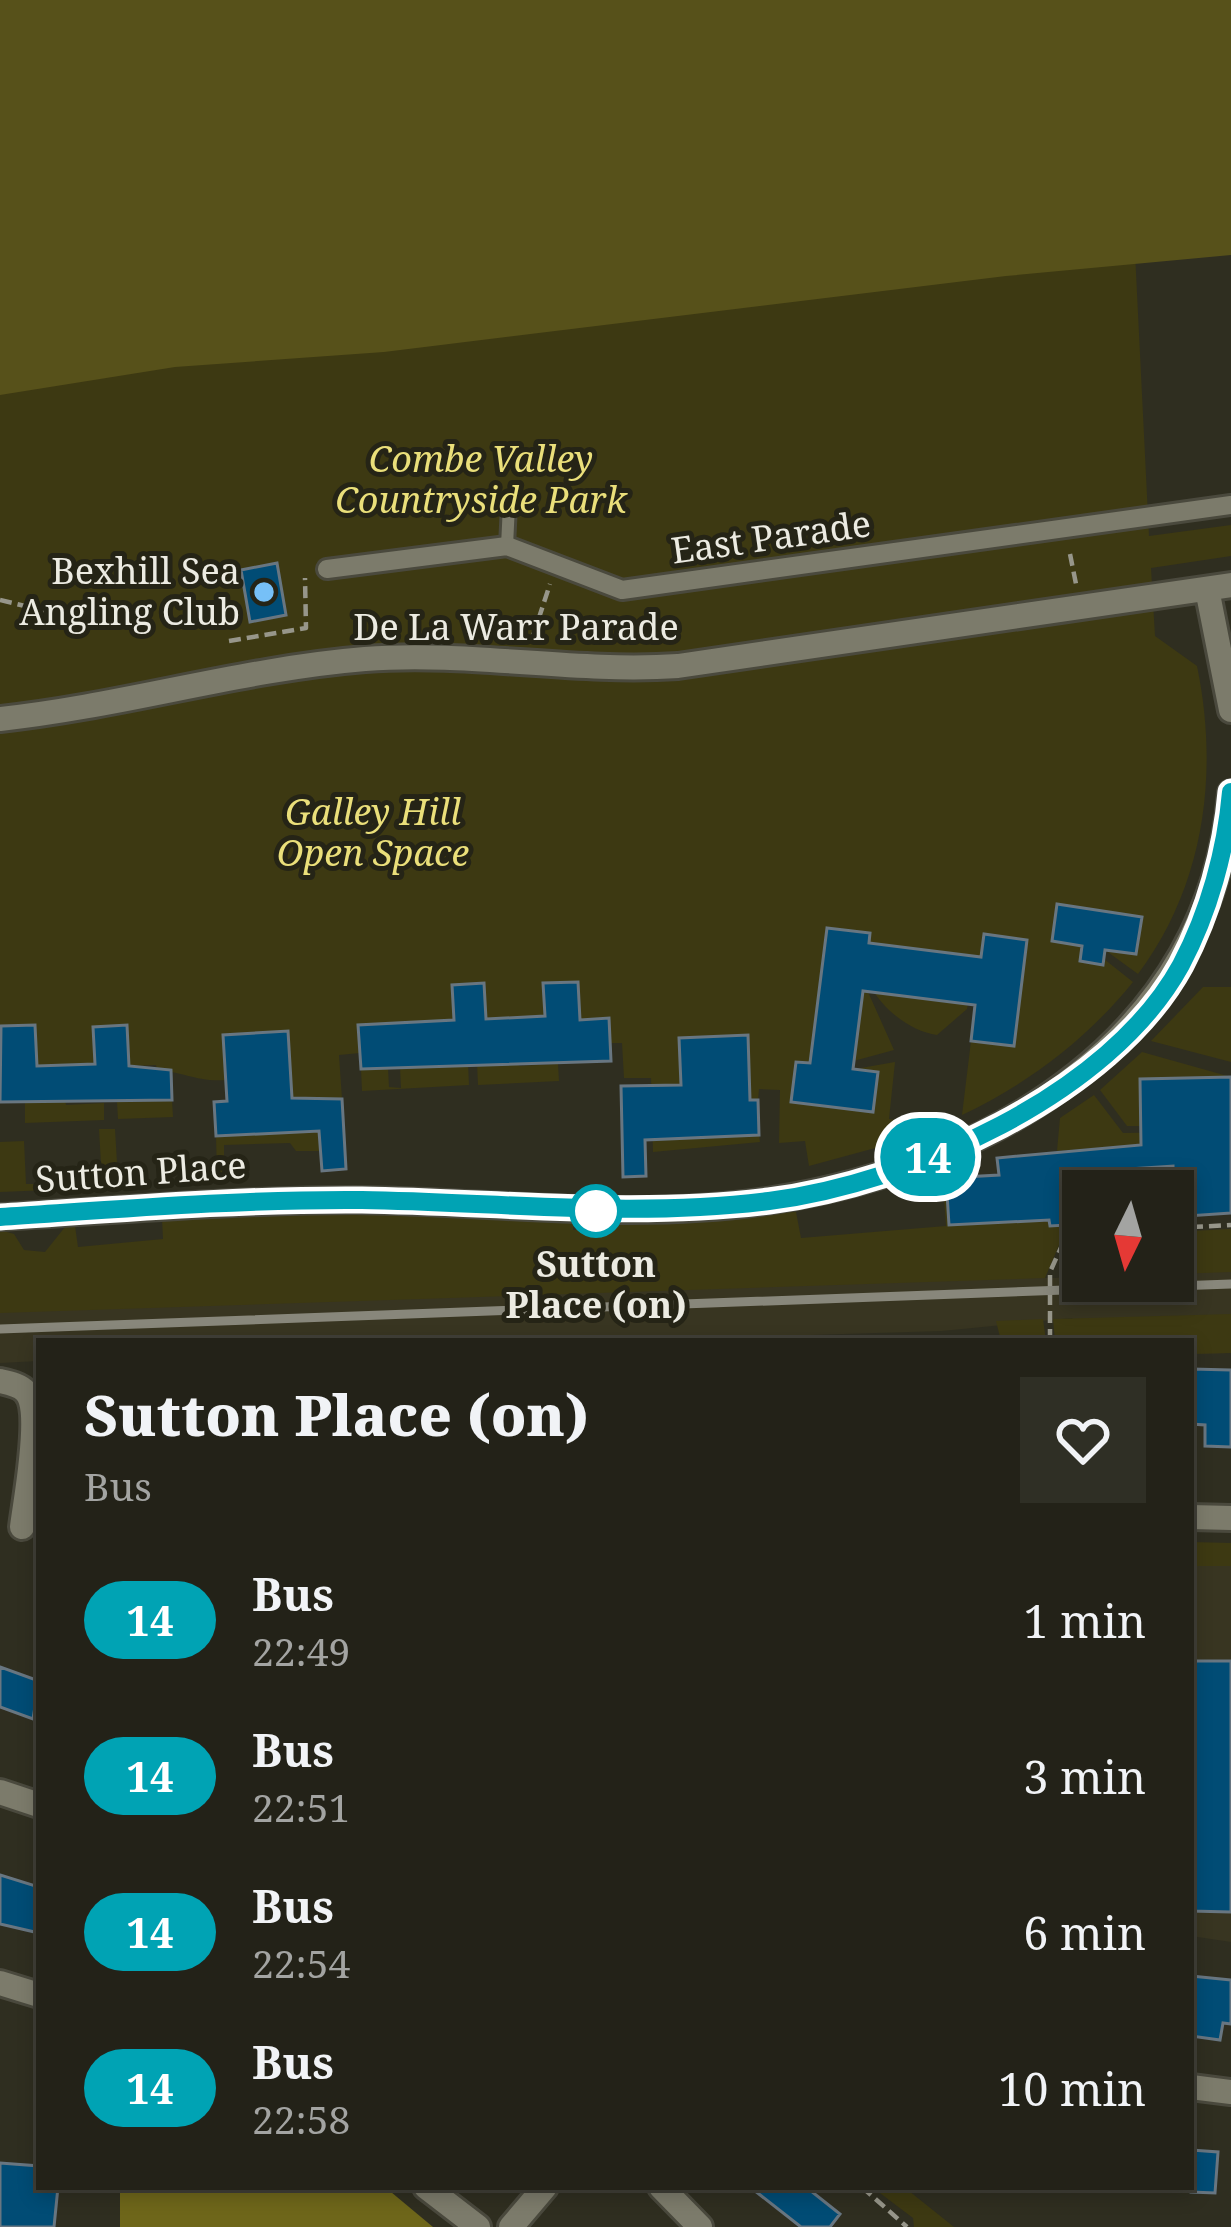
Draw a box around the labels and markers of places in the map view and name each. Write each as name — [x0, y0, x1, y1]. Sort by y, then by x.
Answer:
place label: Bexhill Sea Angling Club — [19, 546, 240, 636]
marker: Bexhill Sea Angling Club — [251, 579, 277, 605]
marker: Sutton Place (on) — [571, 1186, 621, 1236]
place label: Sutton Place (on) — [505, 1239, 687, 1329]

